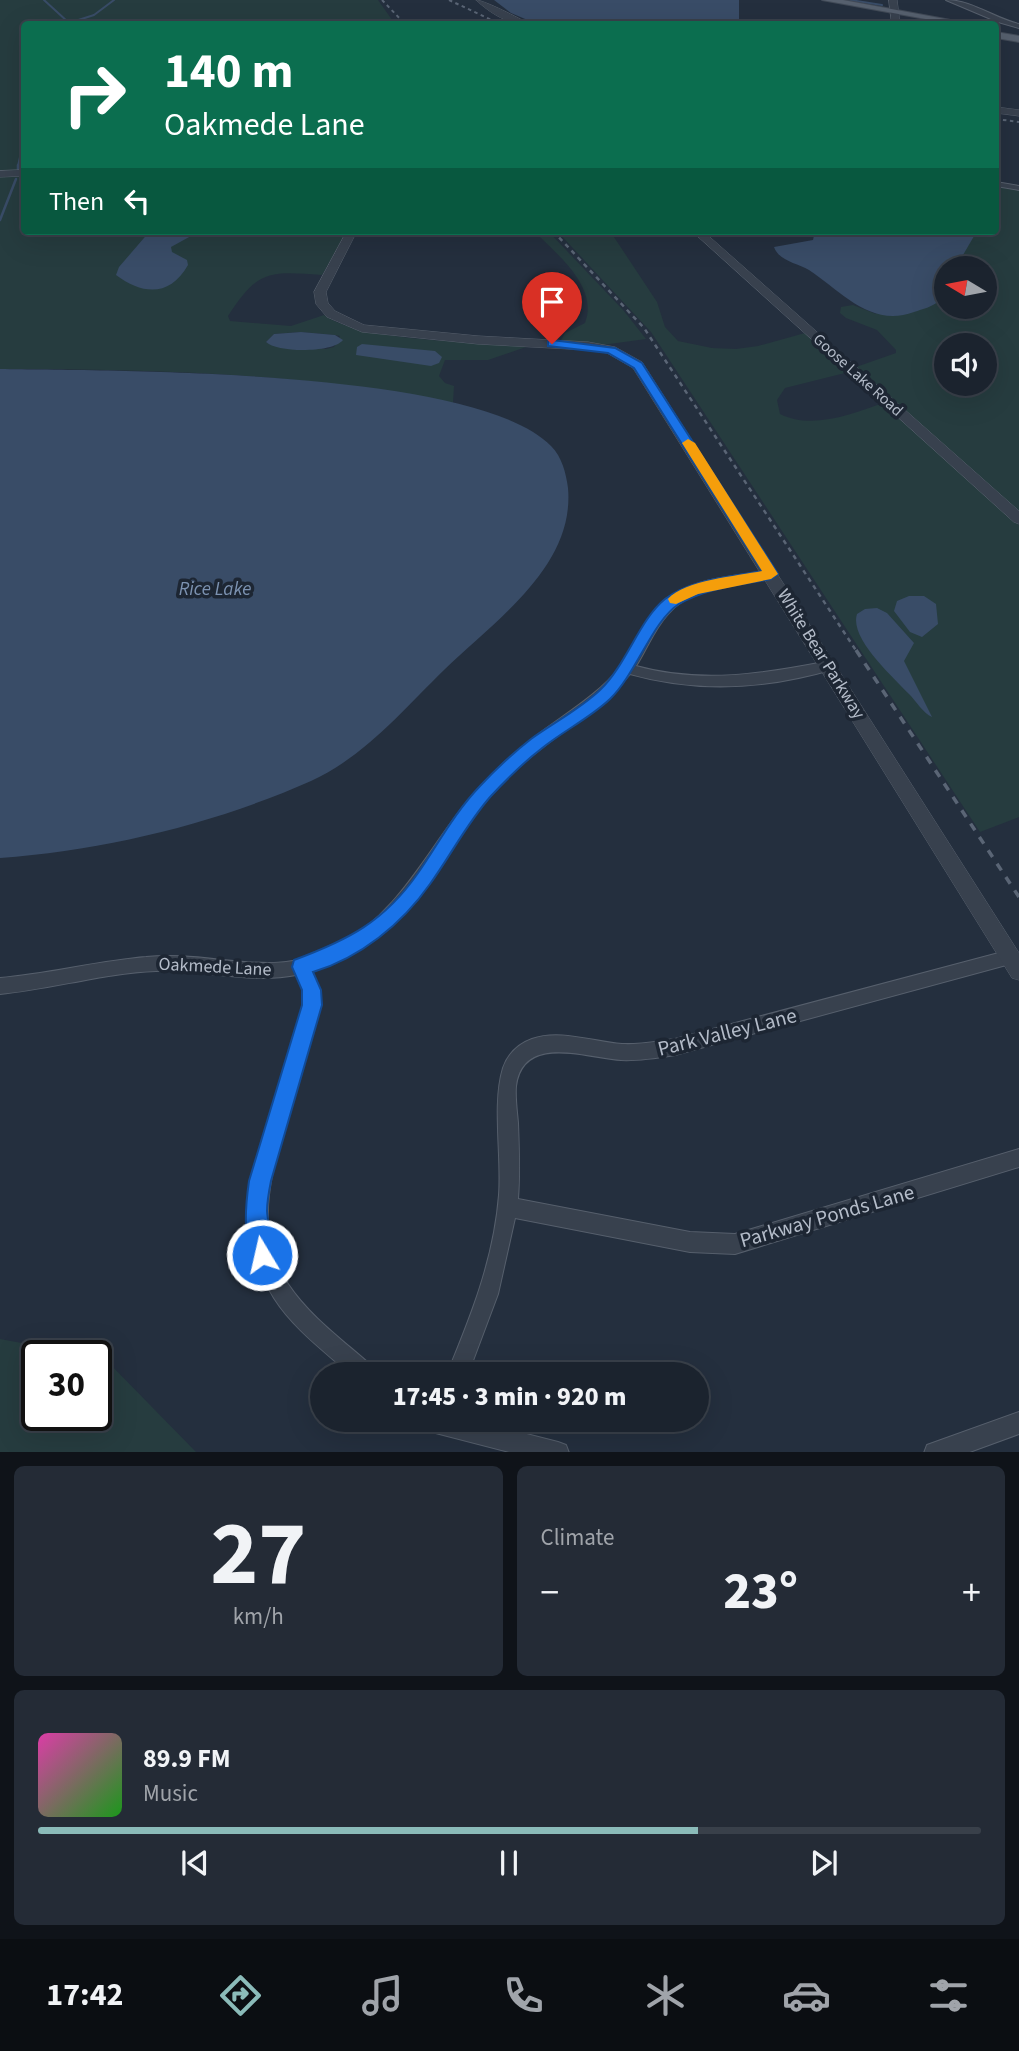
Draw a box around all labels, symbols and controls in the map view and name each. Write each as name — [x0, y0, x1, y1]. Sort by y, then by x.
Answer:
text: 140 m — [164, 37, 293, 107]
icon: right — [49, 49, 140, 140]
text: Oakmede Lane — [164, 102, 365, 148]
icon: left — [118, 182, 156, 220]
text: Then — [49, 183, 104, 220]
north arrow — [934, 256, 998, 318]
map controls — [934, 256, 997, 396]
pin — [522, 272, 582, 344]
icon: arrive — [533, 283, 571, 321]
street label: Goose Lake Road — [808, 329, 908, 421]
button: sound — [934, 333, 997, 396]
water label: Rice Lake — [179, 576, 251, 603]
street label: White Bear Parkway — [771, 584, 871, 724]
street label: Oakmede Lane — [158, 952, 272, 982]
street label: Park Valley Lane — [654, 1000, 800, 1064]
street label: Parkway Ponds Lane — [736, 1177, 918, 1255]
position arrow — [225, 1218, 299, 1292]
speed limit sign: 30 — [21, 1340, 112, 1431]
text: 17:45 · 3 min · 920 m — [393, 1378, 626, 1415]
text: 27 — [210, 1490, 306, 1619]
text: Climate — [541, 1521, 614, 1554]
text: 23° — [723, 1555, 798, 1629]
text: − — [541, 1566, 559, 1620]
text: + — [962, 1566, 981, 1620]
text: km/h — [233, 1600, 284, 1633]
text: 89.9 FM — [143, 1740, 231, 1777]
text: Music — [143, 1777, 198, 1810]
icon: previous — [176, 1844, 214, 1882]
icon: pause — [490, 1844, 528, 1882]
icon: next — [805, 1844, 843, 1882]
icon: directions — [216, 1971, 265, 2020]
icon: music — [358, 1971, 407, 2020]
icon: phone — [499, 1971, 548, 2020]
icon: climate — [641, 1971, 690, 2020]
icon: car — [782, 1971, 831, 2020]
icon: filters — [924, 1971, 973, 2020]
text: 17:42 — [46, 1972, 123, 2018]

